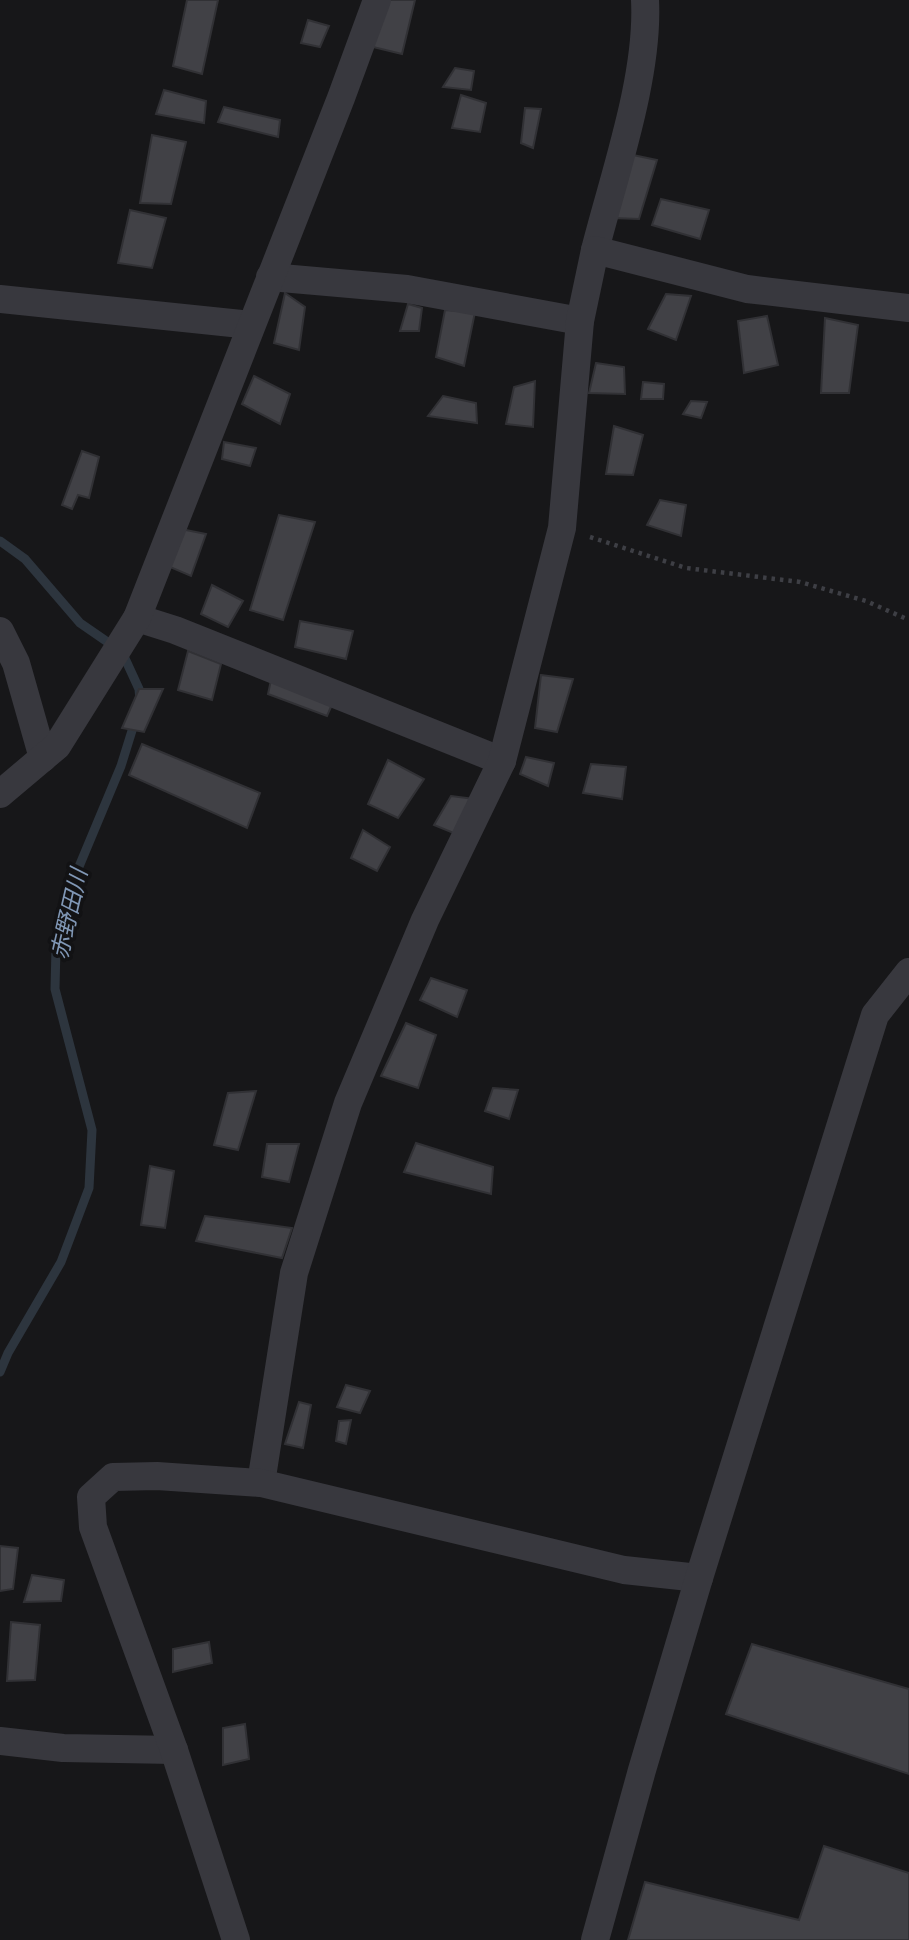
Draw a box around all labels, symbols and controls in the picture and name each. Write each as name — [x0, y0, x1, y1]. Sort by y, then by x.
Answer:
water label: 赤野田川 — [45, 863, 94, 962]

